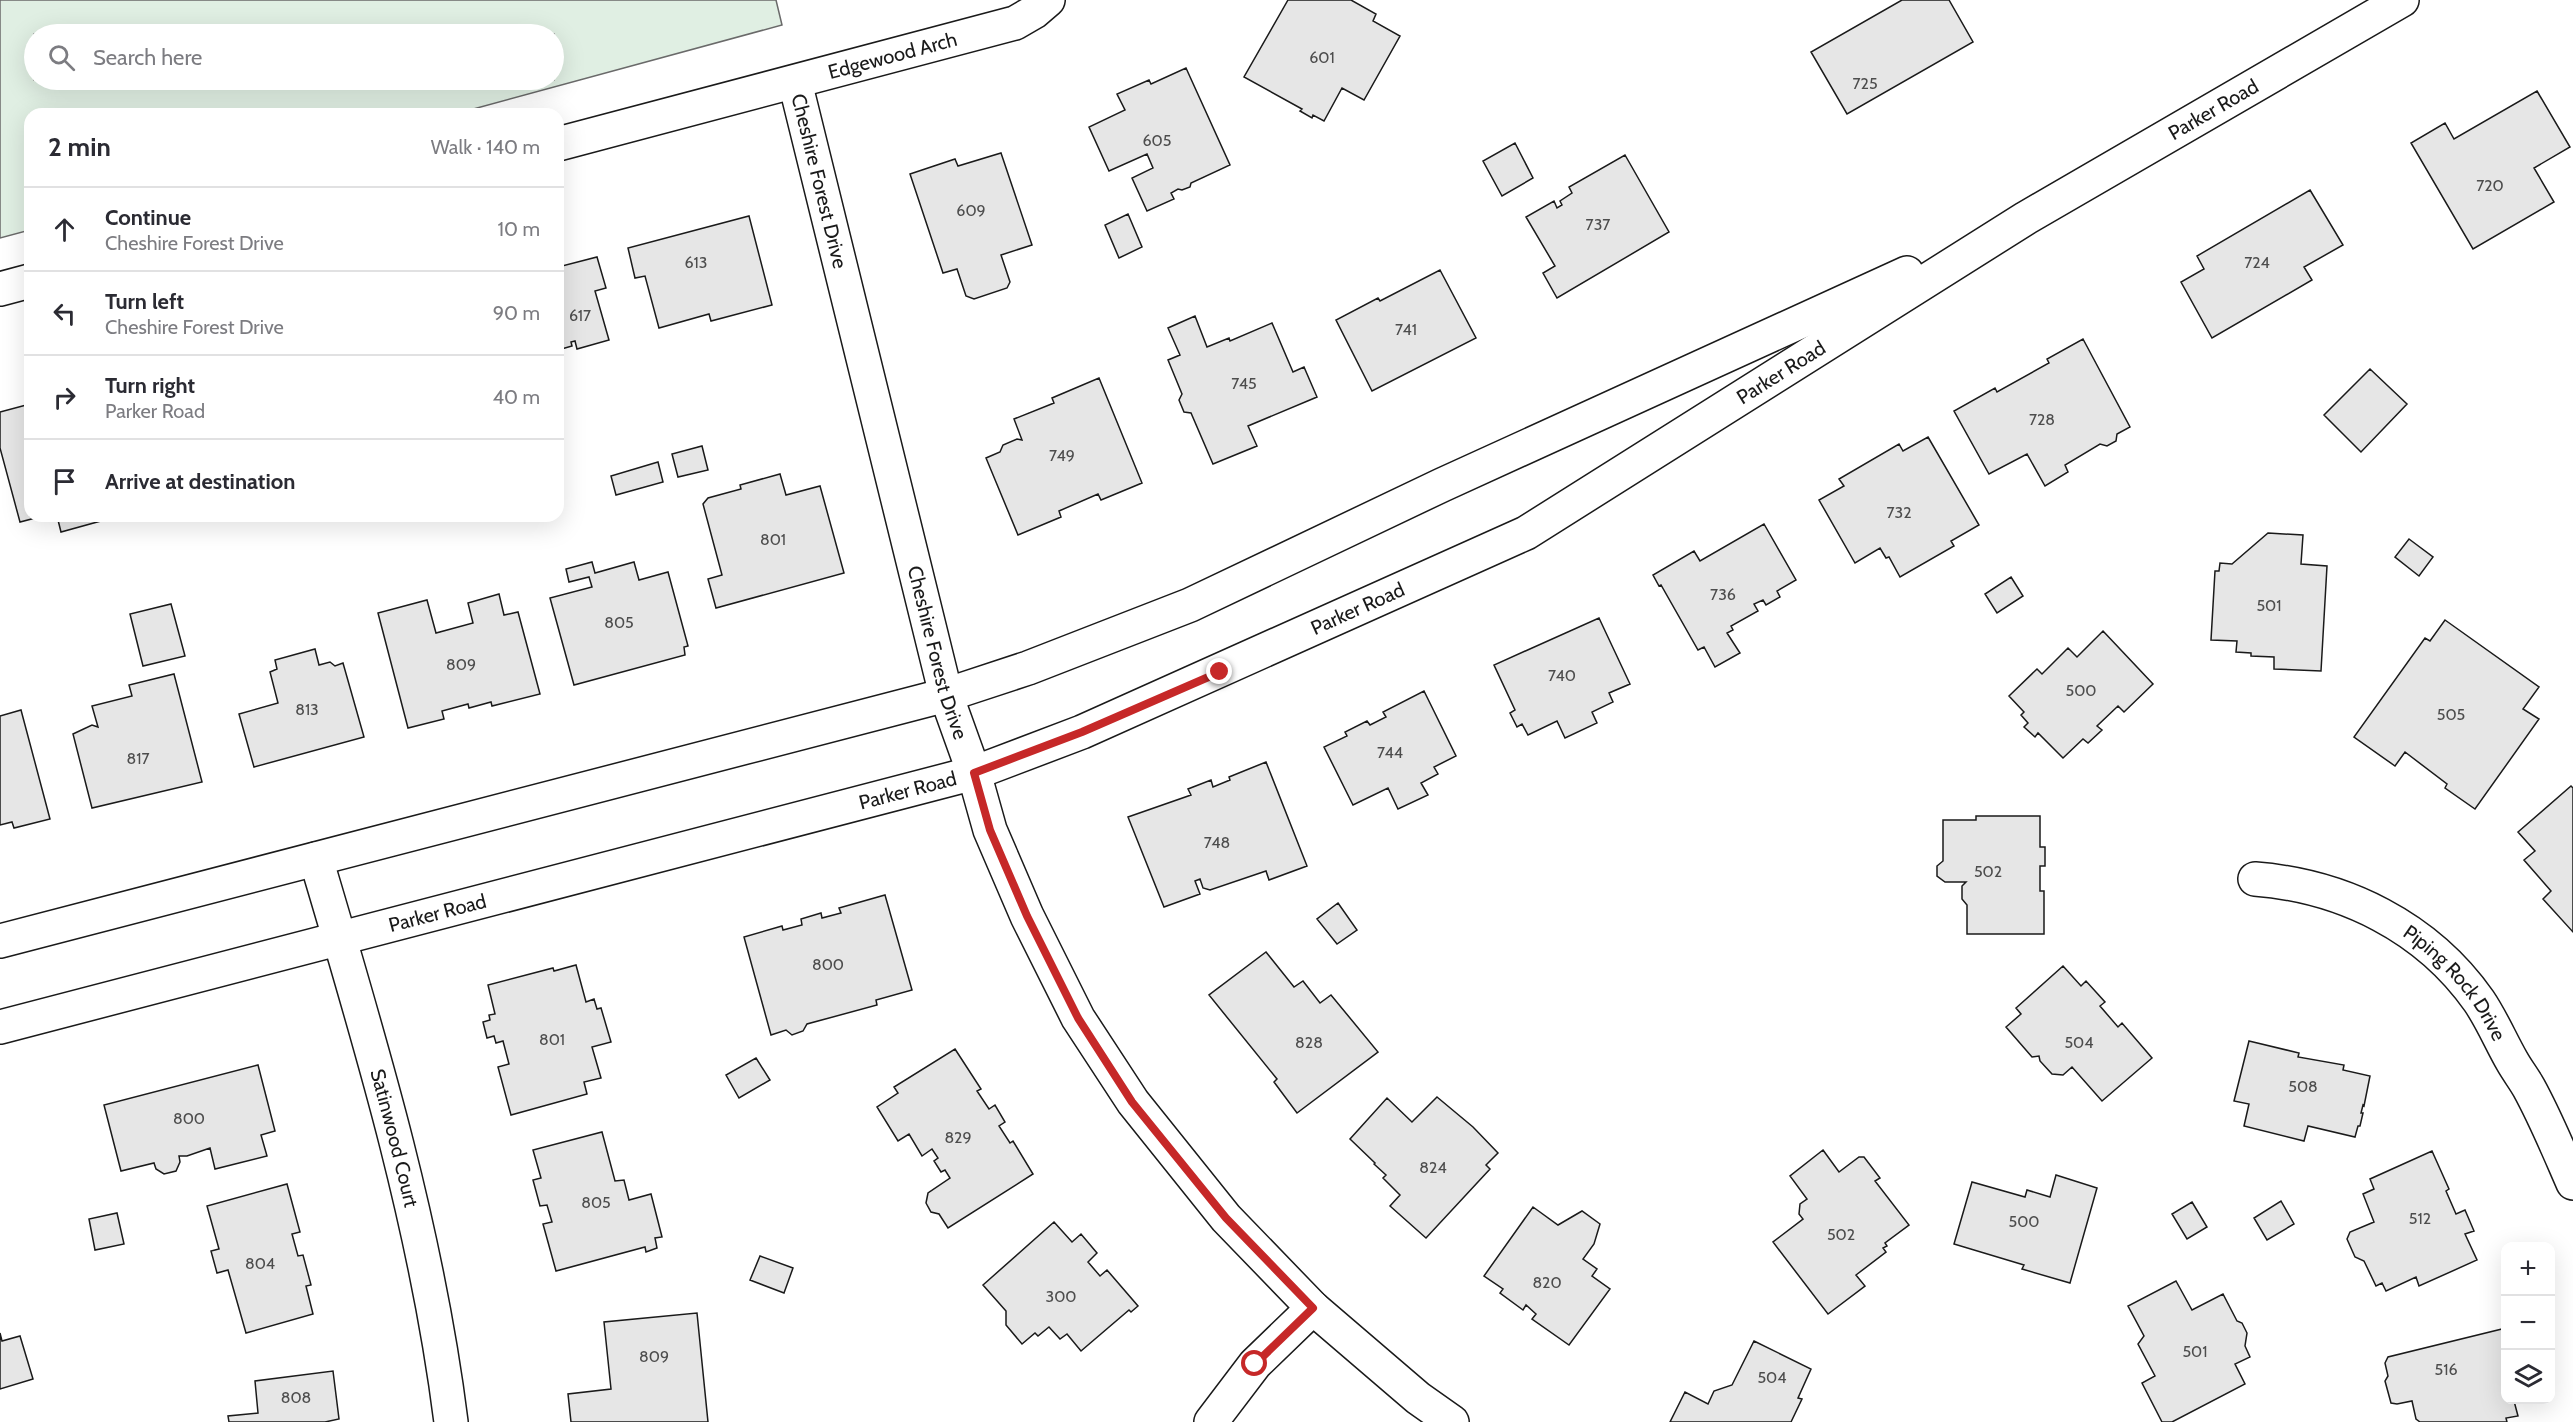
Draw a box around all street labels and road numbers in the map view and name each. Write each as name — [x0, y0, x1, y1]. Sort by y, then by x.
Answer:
street label: Edgewood Arch — [825, 27, 960, 84]
street label: Parker Road — [2164, 74, 2263, 145]
street label: Cheshire Forest Drive — [786, 91, 852, 271]
street label: Parker Road — [1732, 336, 1830, 409]
street label: Cheshire Forest Drive — [903, 563, 973, 742]
street label: Parker Road — [1307, 577, 1408, 640]
street label: Parker Road — [856, 766, 959, 815]
street label: Parker Road — [386, 889, 489, 937]
street label: Piping Rock Drive — [2399, 920, 2511, 1045]
street label: Satinwood Court — [365, 1066, 424, 1210]

